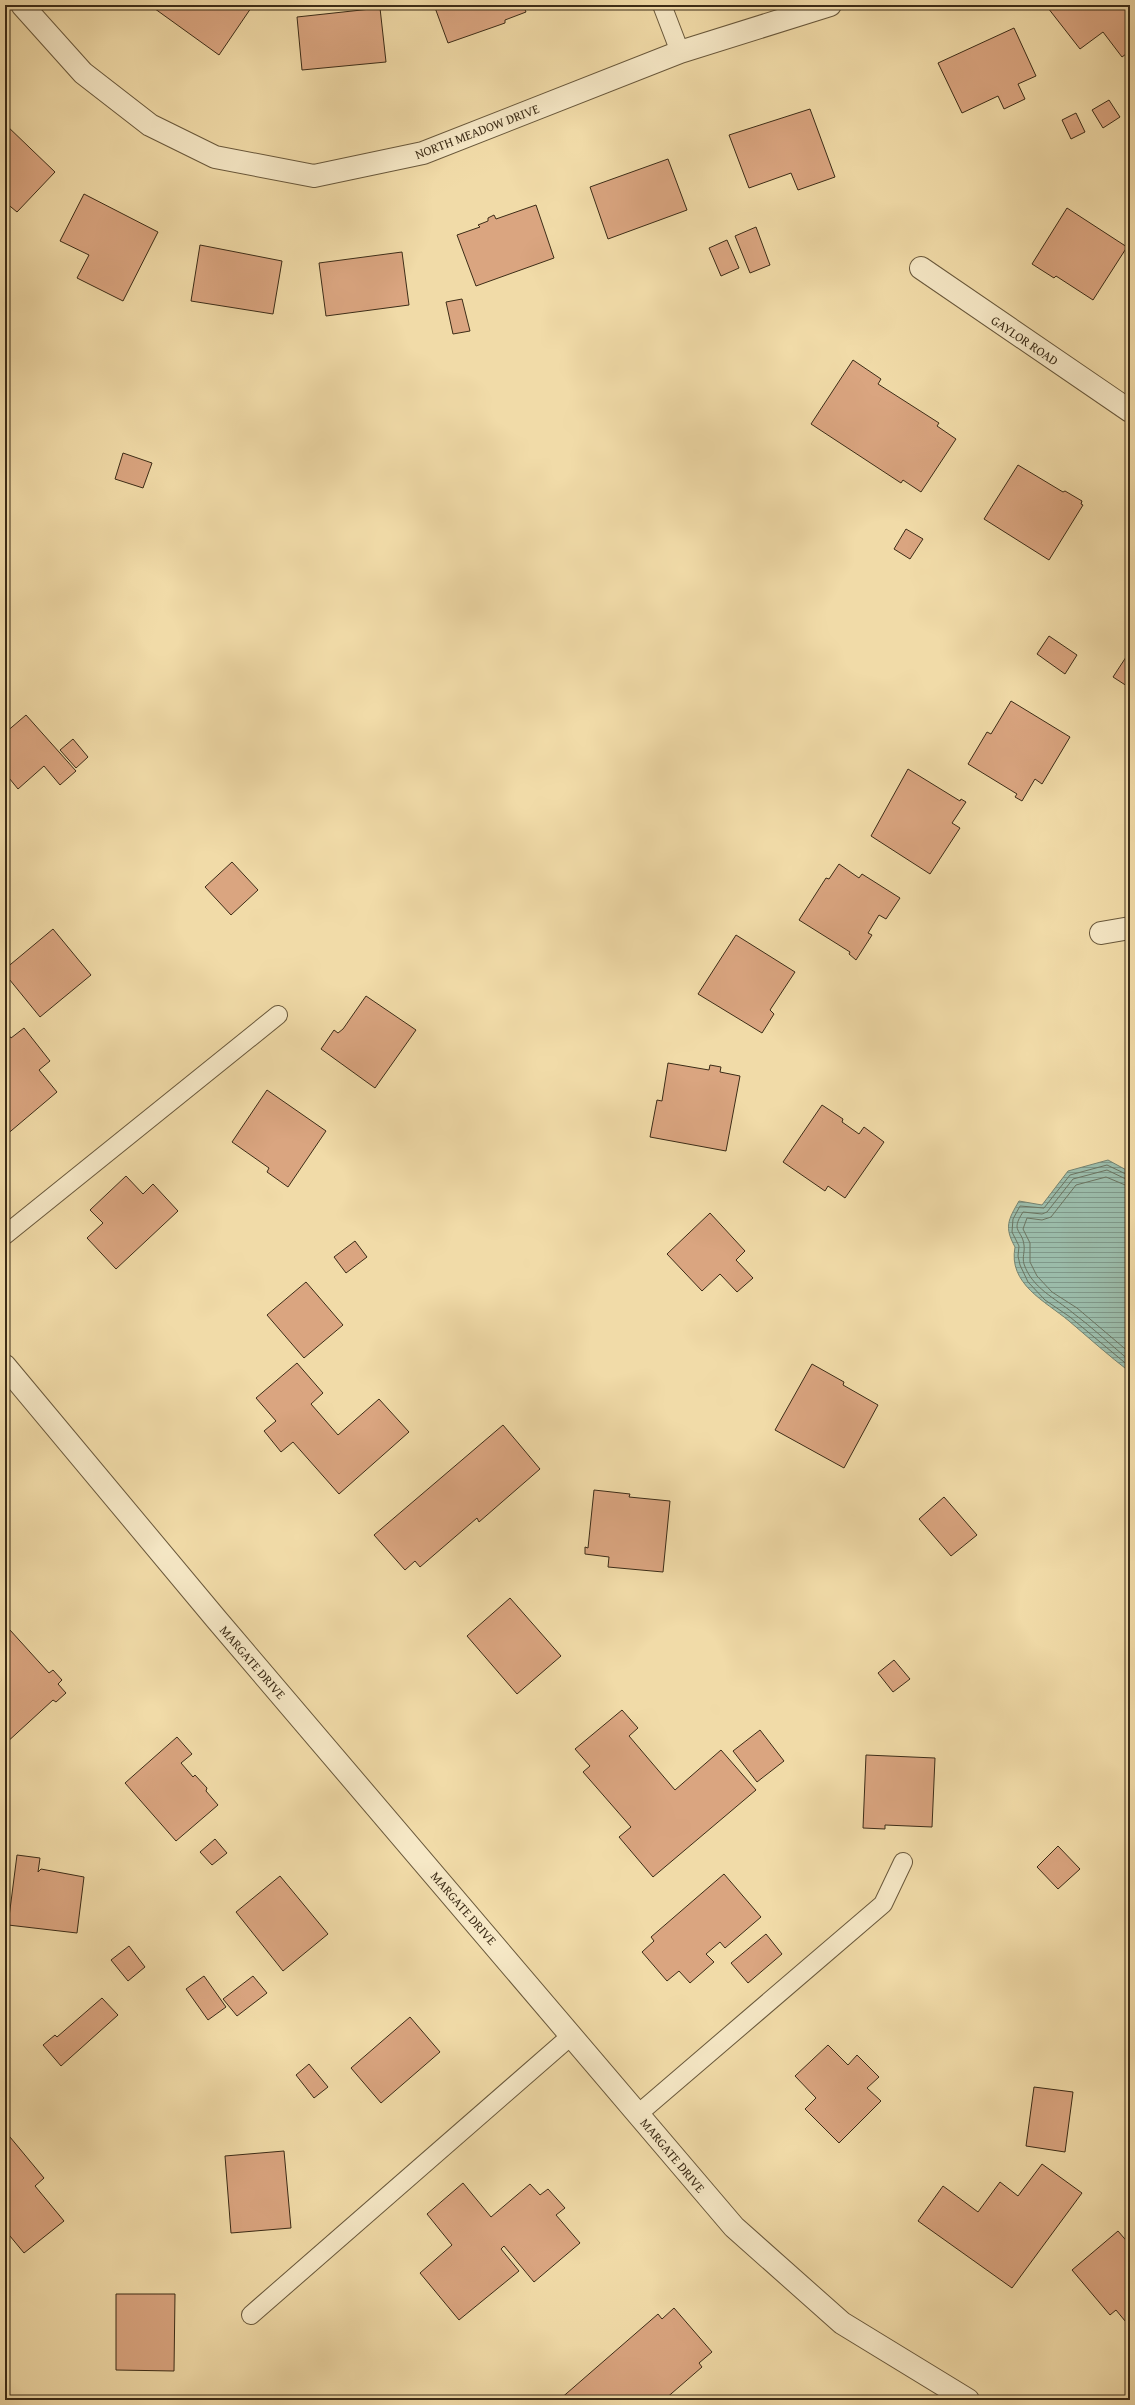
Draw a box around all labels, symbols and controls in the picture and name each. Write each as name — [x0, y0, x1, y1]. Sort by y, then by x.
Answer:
street label: NORTH MEADOW DRIVE — [412, 99, 542, 164]
street label: GAYLOR ROAD — [987, 311, 1062, 370]
street label: MARGATE DRIVE — [215, 1621, 290, 1704]
street label: MARGATE DRIVE — [426, 1867, 501, 1950]
street label: MARGATE DRIVE — [636, 2114, 710, 2197]

